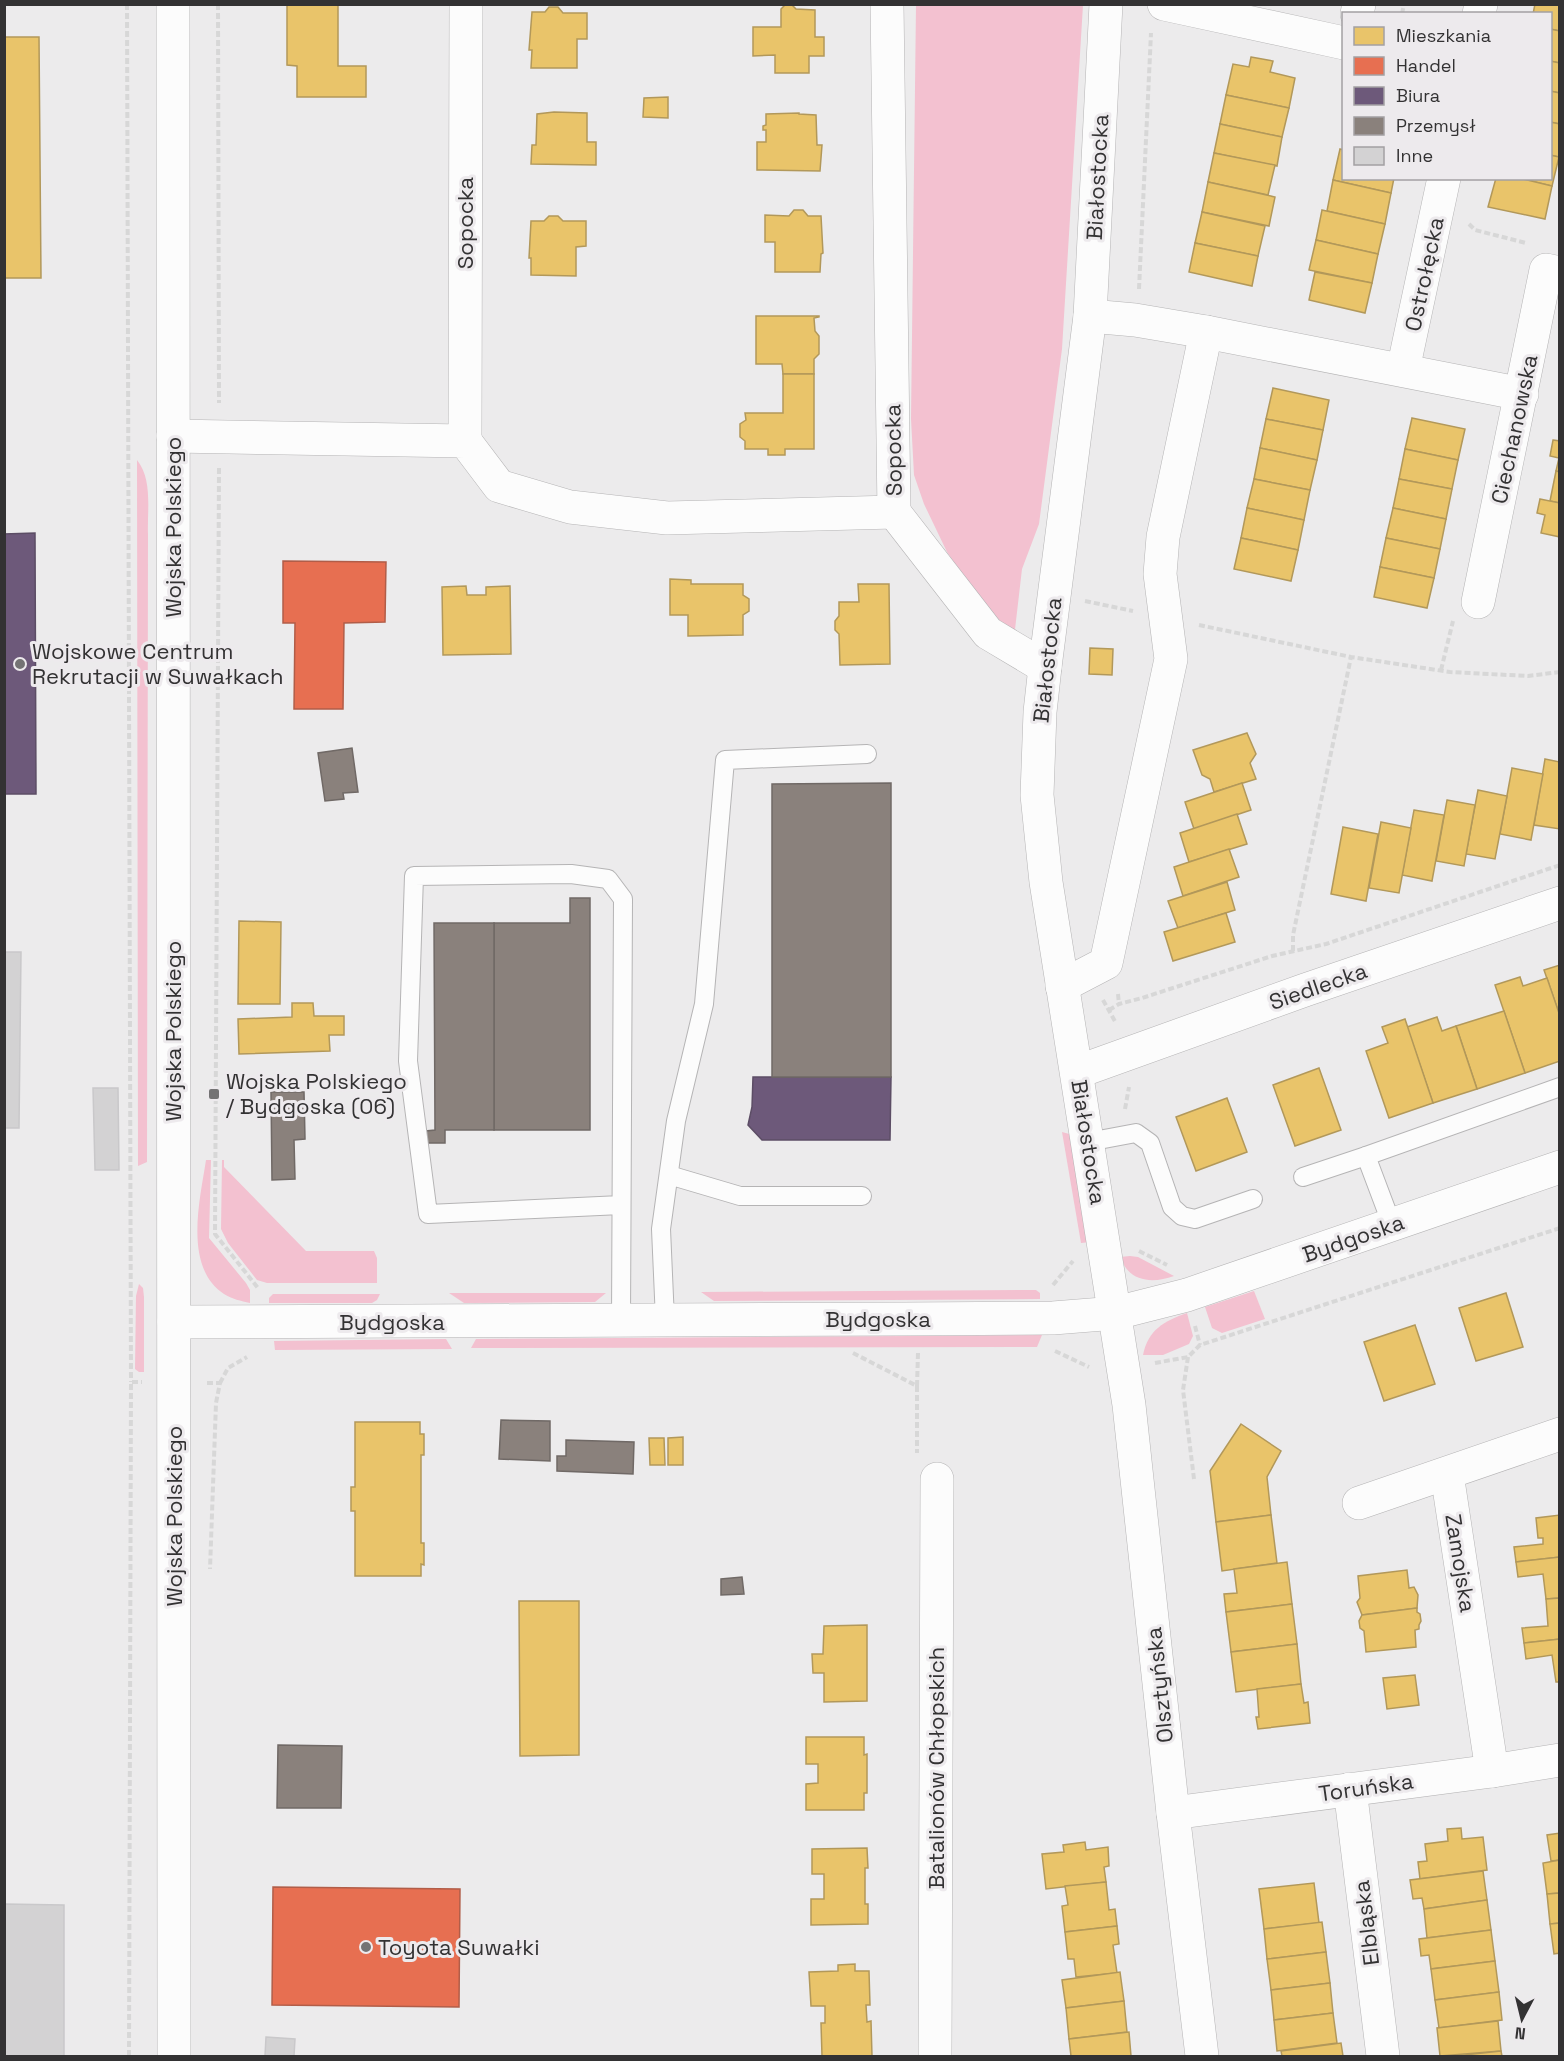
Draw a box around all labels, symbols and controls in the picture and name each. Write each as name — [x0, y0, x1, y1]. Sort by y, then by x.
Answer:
legend — [1342, 12, 1552, 180]
text: Mieszkania — [1396, 24, 1491, 47]
text: Handel — [1396, 54, 1456, 77]
text: Biura — [1396, 84, 1440, 107]
street label: Białostocka — [1080, 113, 1114, 241]
text: Przemysł — [1396, 114, 1476, 137]
text: Inne — [1396, 144, 1433, 167]
street label: Sopocka — [451, 177, 479, 269]
street label: Ostrołęcka — [1398, 214, 1450, 334]
street label: Ciechanowska — [1484, 351, 1544, 506]
street label: Sopocka — [878, 403, 908, 496]
street label: Wojska Polskiego — [159, 437, 187, 617]
street label: Białostocka — [1026, 595, 1068, 724]
place label: Wojskowe Centrum Rekrutacji w Suwałkach — [32, 637, 283, 690]
marker: Wojskowe Centrum Rekrutacji w Suwałkach — [13, 657, 27, 671]
street label: Wojska Polskiego — [159, 941, 187, 1121]
street label: Siedlecka — [1265, 956, 1371, 1016]
place label: Wojska Polskiego / Bydgoska (06) — [226, 1067, 407, 1120]
street label: Białostocka — [1065, 1077, 1113, 1207]
marker: Wojska Polskiego / Bydgoska (06) — [207, 1087, 221, 1101]
street label: Bydgoska — [1298, 1207, 1408, 1268]
street label: Bydgoska — [825, 1305, 931, 1333]
street label: Bydgoska — [339, 1308, 445, 1336]
street label: Wojska Polskiego — [160, 1426, 188, 1606]
street label: Zamojska — [1439, 1512, 1483, 1614]
street label: Olsztyńska — [1139, 1625, 1179, 1744]
street label: Batalionów Chłopskich — [922, 1647, 950, 1889]
street label: Toruńska — [1317, 1766, 1416, 1808]
street label: Elbląska — [1347, 1878, 1385, 1967]
place label: Toyota Suwałki — [378, 1933, 540, 1961]
marker: Toyota Suwałki — [359, 1940, 373, 1954]
north arrow — [1492, 1989, 1552, 2049]
text: N — [1514, 2022, 1527, 2044]

